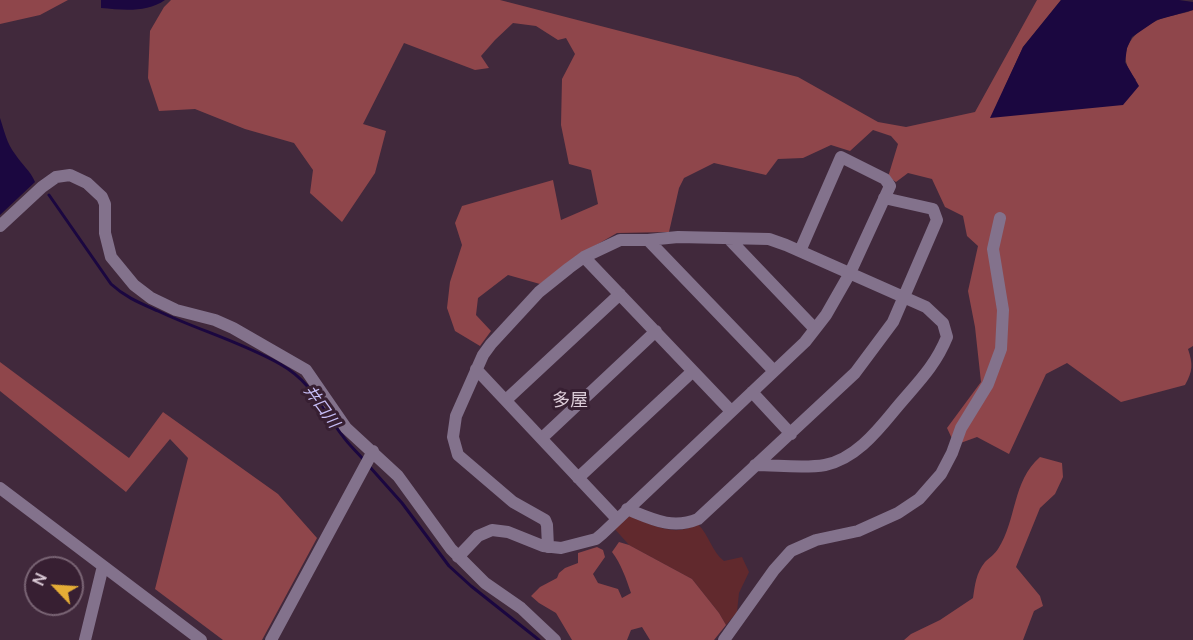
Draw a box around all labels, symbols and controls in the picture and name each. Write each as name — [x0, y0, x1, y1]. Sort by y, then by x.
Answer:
water label: 井口川 — [299, 382, 343, 432]
district label: 多屋 — [552, 390, 588, 412]
north arrow — [24, 556, 84, 616]
text: N — [27, 569, 52, 589]

